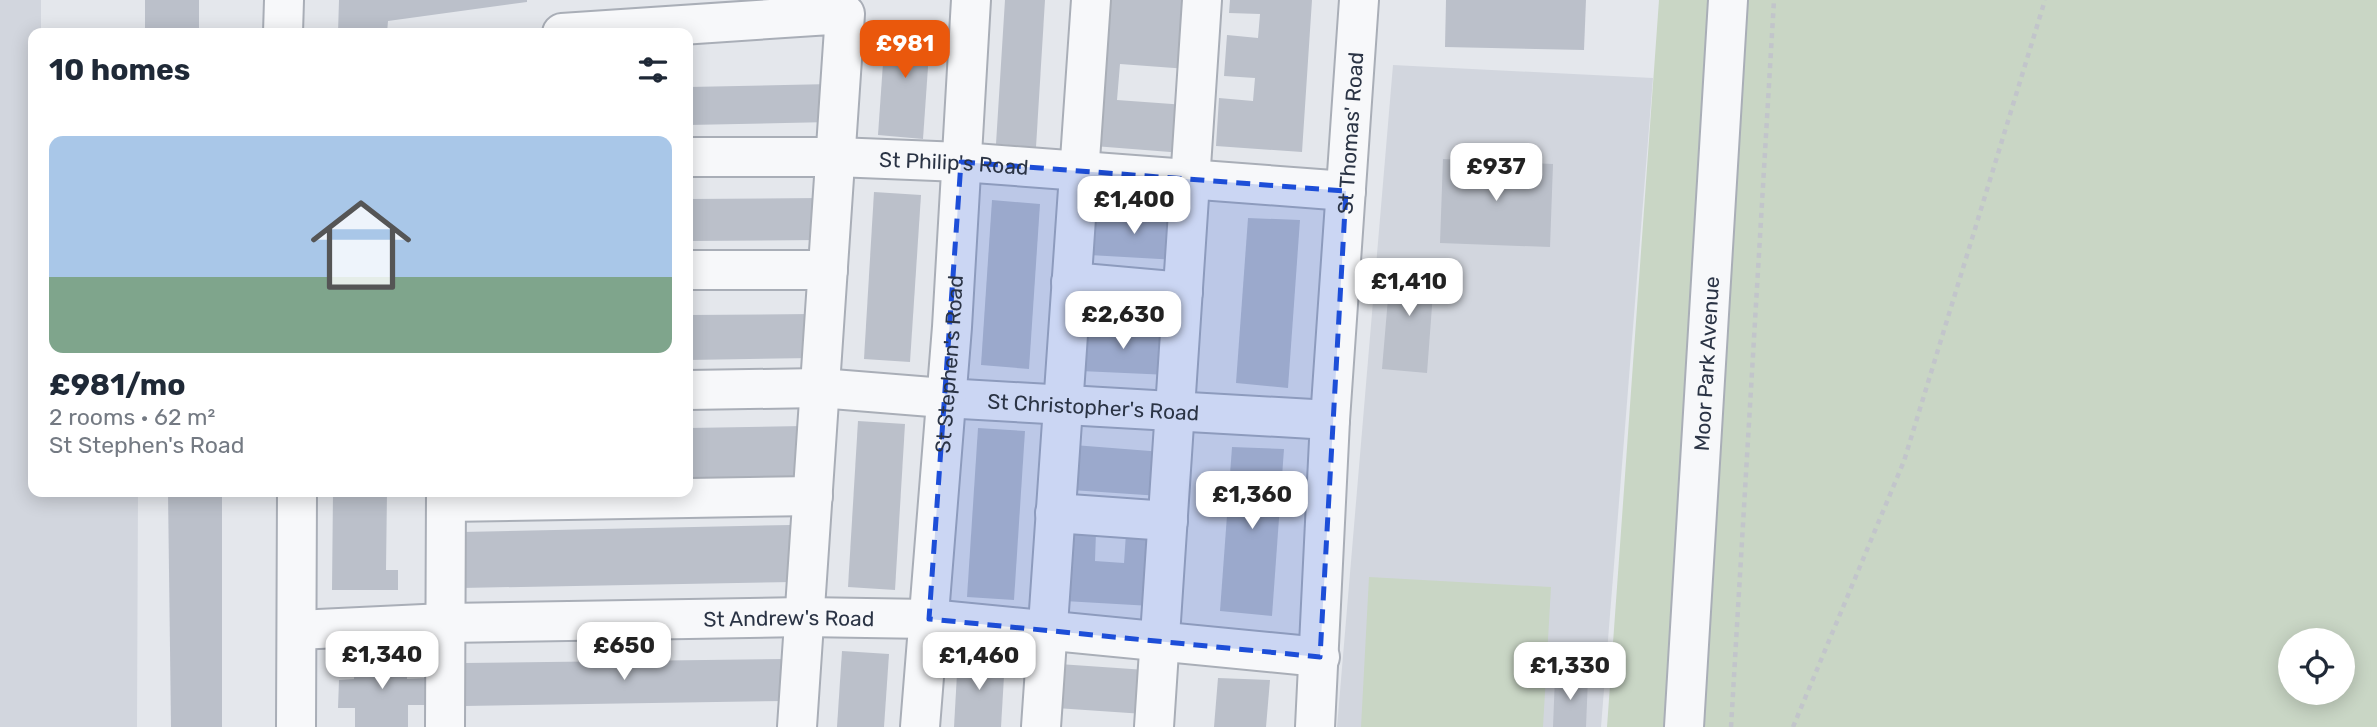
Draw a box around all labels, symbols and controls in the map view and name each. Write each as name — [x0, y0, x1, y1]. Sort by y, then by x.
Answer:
pin: £981 — [864, 20, 946, 80]
text: £981 — [876, 29, 934, 57]
icon: filters — [634, 51, 672, 89]
street label: St Thomas' Road — [1332, 51, 1368, 215]
text: 10 homes — [49, 52, 190, 88]
pin: £937 — [1455, 144, 1537, 203]
street label: St Philip's Road — [879, 146, 1029, 180]
text: £937 — [1466, 152, 1526, 180]
pin: £1,400 — [1077, 176, 1191, 236]
icon: home — [298, 182, 424, 308]
text: £1,400 — [1093, 185, 1175, 213]
pin: £1,410 — [1352, 258, 1466, 318]
text: £1,410 — [1371, 267, 1447, 295]
street label: St Stephen's Road — [929, 274, 967, 454]
street label: Moor Park Avenue — [1688, 275, 1724, 452]
pin: £2,630 — [1066, 292, 1180, 351]
text: £2,630 — [1081, 300, 1165, 328]
text: £981/mo — [49, 367, 186, 403]
street label: St Christopher's Road — [987, 388, 1200, 425]
text: 2 rooms · 62 m² — [49, 403, 215, 431]
text: St Stephen's Road — [49, 431, 244, 459]
pin: £1,360 — [1195, 472, 1309, 531]
text: £1,360 — [1212, 480, 1292, 508]
street label: St Andrew's Road — [703, 604, 875, 631]
pin: £650 — [583, 622, 665, 682]
map controls — [2278, 628, 2355, 705]
button: locate — [2278, 628, 2355, 705]
text: £650 — [593, 631, 655, 659]
pin: £1,340 — [325, 632, 439, 691]
pin: £1,460 — [922, 632, 1036, 692]
text: £1,340 — [342, 640, 422, 668]
text: £1,460 — [939, 641, 1019, 669]
pin: £1,330 — [1513, 642, 1627, 702]
text: £1,330 — [1530, 651, 1610, 679]

